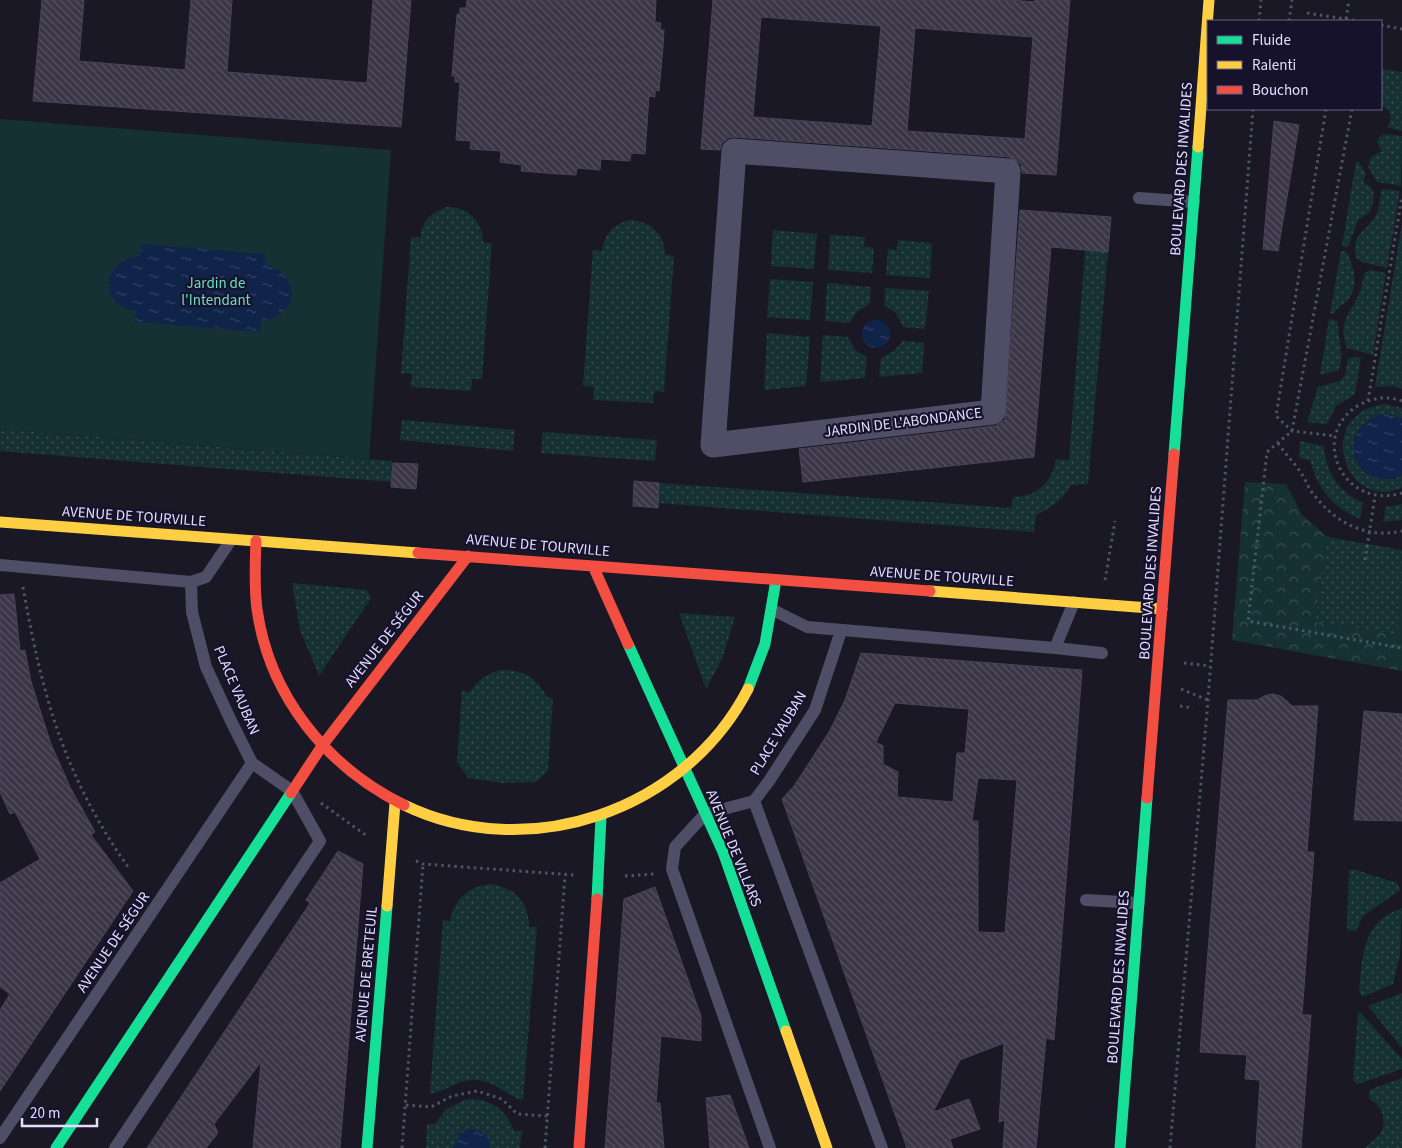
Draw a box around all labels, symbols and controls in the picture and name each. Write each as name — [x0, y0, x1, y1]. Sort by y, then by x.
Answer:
legend — [1207, 20, 1382, 110]
text: Fluide — [1252, 30, 1291, 51]
text: Ralenti — [1252, 55, 1296, 76]
text: Bouchon — [1252, 80, 1308, 101]
street label: BOULEVARD DES INVALIDES — [1165, 82, 1198, 257]
park label: Jardin de l'Intendant — [181, 273, 251, 311]
street label: JARDIN DE L'ABONDANCE — [823, 402, 983, 443]
street label: BOULEVARD DES INVALIDES — [1134, 486, 1167, 661]
street label: AVENUE DE TOURVILLE — [61, 501, 207, 532]
street label: AVENUE DE TOURVILLE — [465, 529, 611, 562]
street label: AVENUE DE TOURVILLE — [869, 561, 1015, 592]
street label: AVENUE DE SÉGUR — [340, 586, 429, 692]
street label: PLACE VAUBAN — [208, 642, 265, 738]
street label: PLACE VAUBAN — [745, 687, 812, 779]
street label: AVENUE DE VILLARS — [700, 786, 767, 910]
street label: AVENUE DE SÉGUR — [72, 887, 155, 997]
street label: BOULEVARD DES INVALIDES — [1102, 890, 1135, 1065]
street label: AVENUE DE BRETEUIL — [350, 905, 383, 1043]
scale bar — [22, 1096, 98, 1128]
text: 20 m — [30, 1103, 60, 1124]

